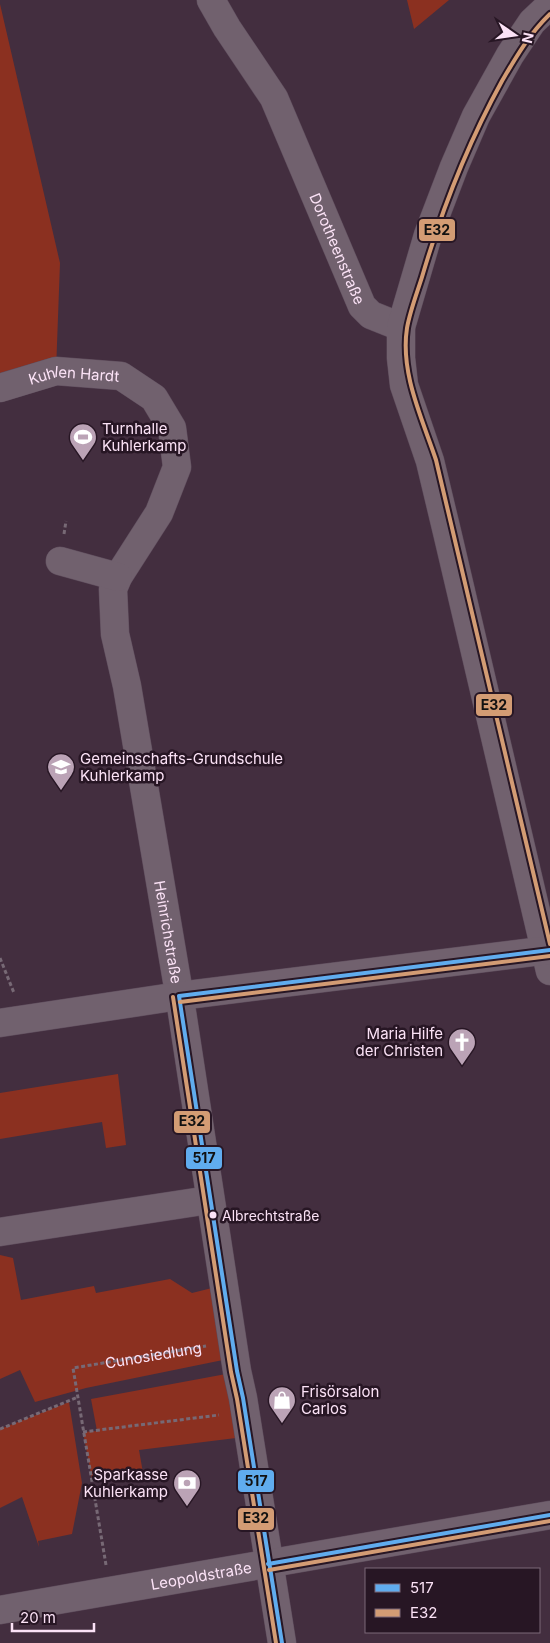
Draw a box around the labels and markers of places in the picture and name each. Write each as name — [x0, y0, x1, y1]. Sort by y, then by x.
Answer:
place label: Turnhalle Kuhlerkamp — [102, 419, 187, 455]
sports icon: Turnhalle Kuhlerkamp — [68, 422, 98, 461]
place label: Gemeinschafts-Grundschule Kuhlerkamp — [80, 749, 283, 785]
school or university icon: Gemeinschafts-Grundschule Kuhlerkamp — [46, 752, 76, 791]
place label: Maria Hilfe der Christen — [356, 1024, 443, 1060]
church icon: Maria Hilfe der Christen — [447, 1027, 477, 1066]
place label: Albrechtstraße — [222, 1207, 319, 1224]
marker: Albrechtstraße — [208, 1210, 218, 1220]
place label: Frisörsalon Carlos — [301, 1382, 379, 1418]
shop icon: Frisörsalon Carlos — [267, 1385, 297, 1424]
place label: Sparkasse Kuhlerkamp — [83, 1465, 168, 1501]
bank icon: Sparkasse Kuhlerkamp — [172, 1468, 202, 1507]

